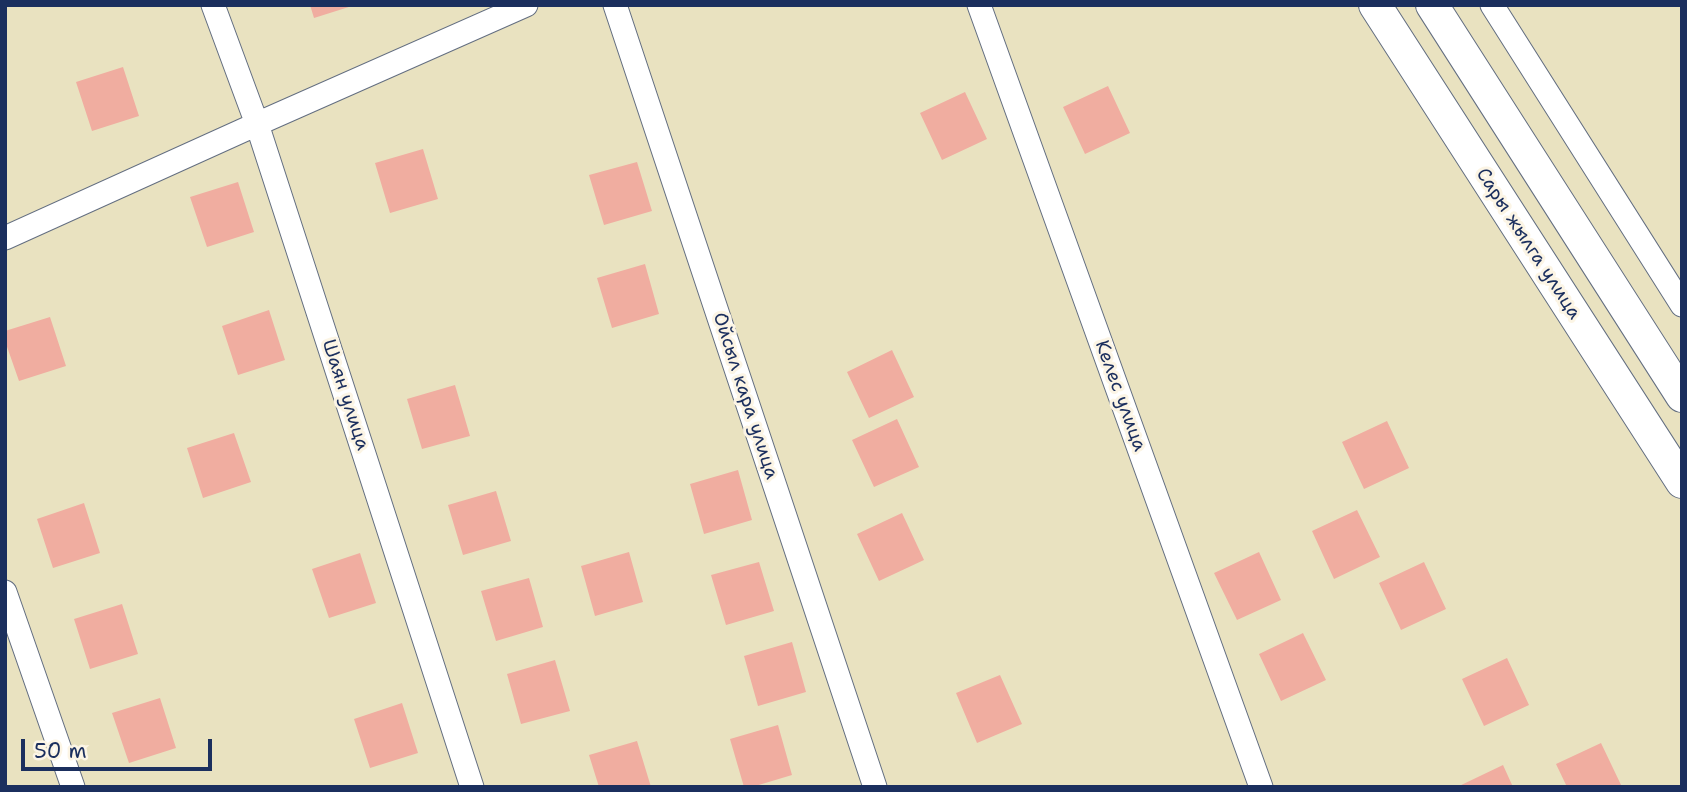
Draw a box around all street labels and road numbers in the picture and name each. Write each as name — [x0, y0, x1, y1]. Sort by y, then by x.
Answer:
street label: Сары жылга улица — [1471, 164, 1585, 324]
street label: Ойсыл кара улица — [707, 310, 783, 482]
street label: Шаян улица — [316, 337, 374, 453]
street label: Келес улица — [1089, 337, 1151, 455]

